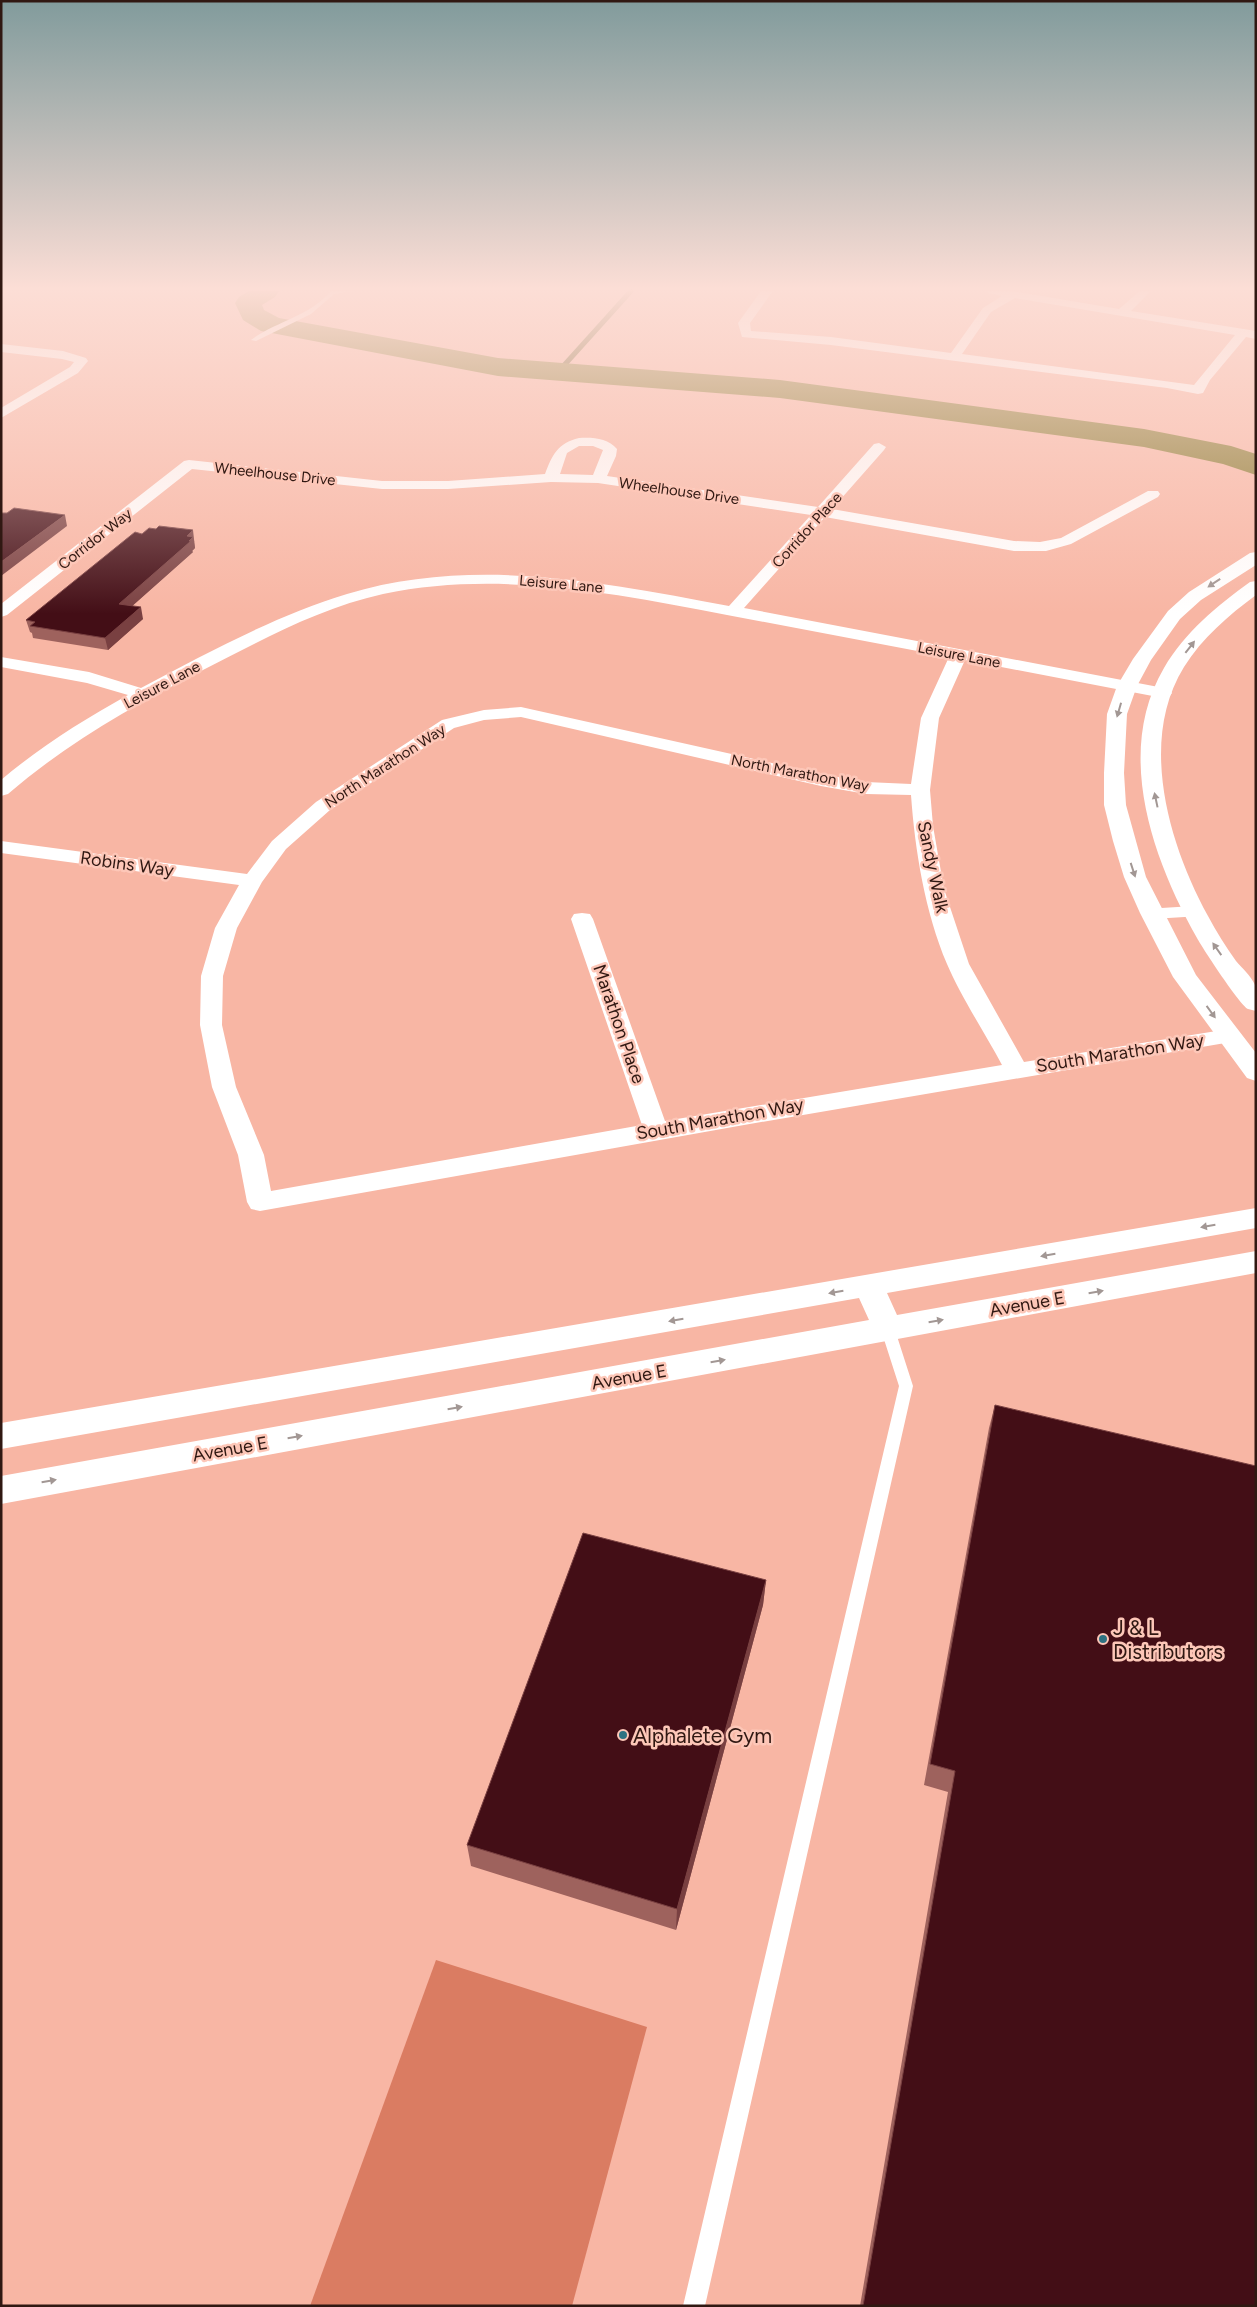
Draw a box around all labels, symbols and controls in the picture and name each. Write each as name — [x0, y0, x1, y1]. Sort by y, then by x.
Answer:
street label: Wheelhouse Drive — [214, 459, 336, 489]
street label: Wheelhouse Drive — [618, 474, 740, 508]
street label: Corridor Place — [768, 489, 846, 571]
street label: Corridor Way — [55, 505, 136, 573]
street label: Leisure Lane — [518, 571, 604, 597]
one-way arrow — [1207, 578, 1221, 588]
street label: Leisure Lane — [916, 638, 1002, 672]
one-way arrow — [1184, 641, 1195, 654]
street label: Leisure Lane — [121, 657, 203, 713]
one-way arrow — [1115, 703, 1123, 718]
street label: North Marathon Way — [321, 720, 449, 812]
street label: North Marathon Way — [729, 751, 871, 795]
one-way arrow — [1152, 792, 1160, 807]
street label: Sandy Walk — [913, 819, 953, 915]
street label: Robins Way — [79, 847, 176, 882]
one-way arrow — [1129, 863, 1137, 878]
one-way arrow — [1212, 942, 1222, 956]
street label: Marathon Place — [588, 962, 650, 1087]
one-way arrow — [1206, 1005, 1216, 1019]
street label: South Marathon Way — [1035, 1029, 1206, 1077]
street label: South Marathon Way — [635, 1093, 806, 1145]
one-way arrow — [1199, 1223, 1215, 1231]
one-way arrow — [1039, 1251, 1055, 1259]
street label: Avenue E — [988, 1287, 1066, 1321]
one-way arrow — [1088, 1287, 1104, 1295]
one-way arrow — [828, 1289, 844, 1297]
one-way arrow — [668, 1316, 684, 1324]
one-way arrow — [928, 1317, 944, 1325]
one-way arrow — [711, 1356, 727, 1364]
street label: Avenue E — [590, 1360, 668, 1394]
one-way arrow — [448, 1404, 463, 1412]
street label: Avenue E — [191, 1432, 269, 1466]
one-way arrow — [288, 1432, 304, 1440]
one-way arrow — [42, 1477, 58, 1485]
place label: J & L Distributors — [1113, 1615, 1223, 1664]
marker: J & L Distributors — [1097, 1633, 1109, 1645]
place label: Alphalete Gym — [633, 1723, 772, 1748]
marker: Alphalete Gym — [617, 1729, 629, 1741]

